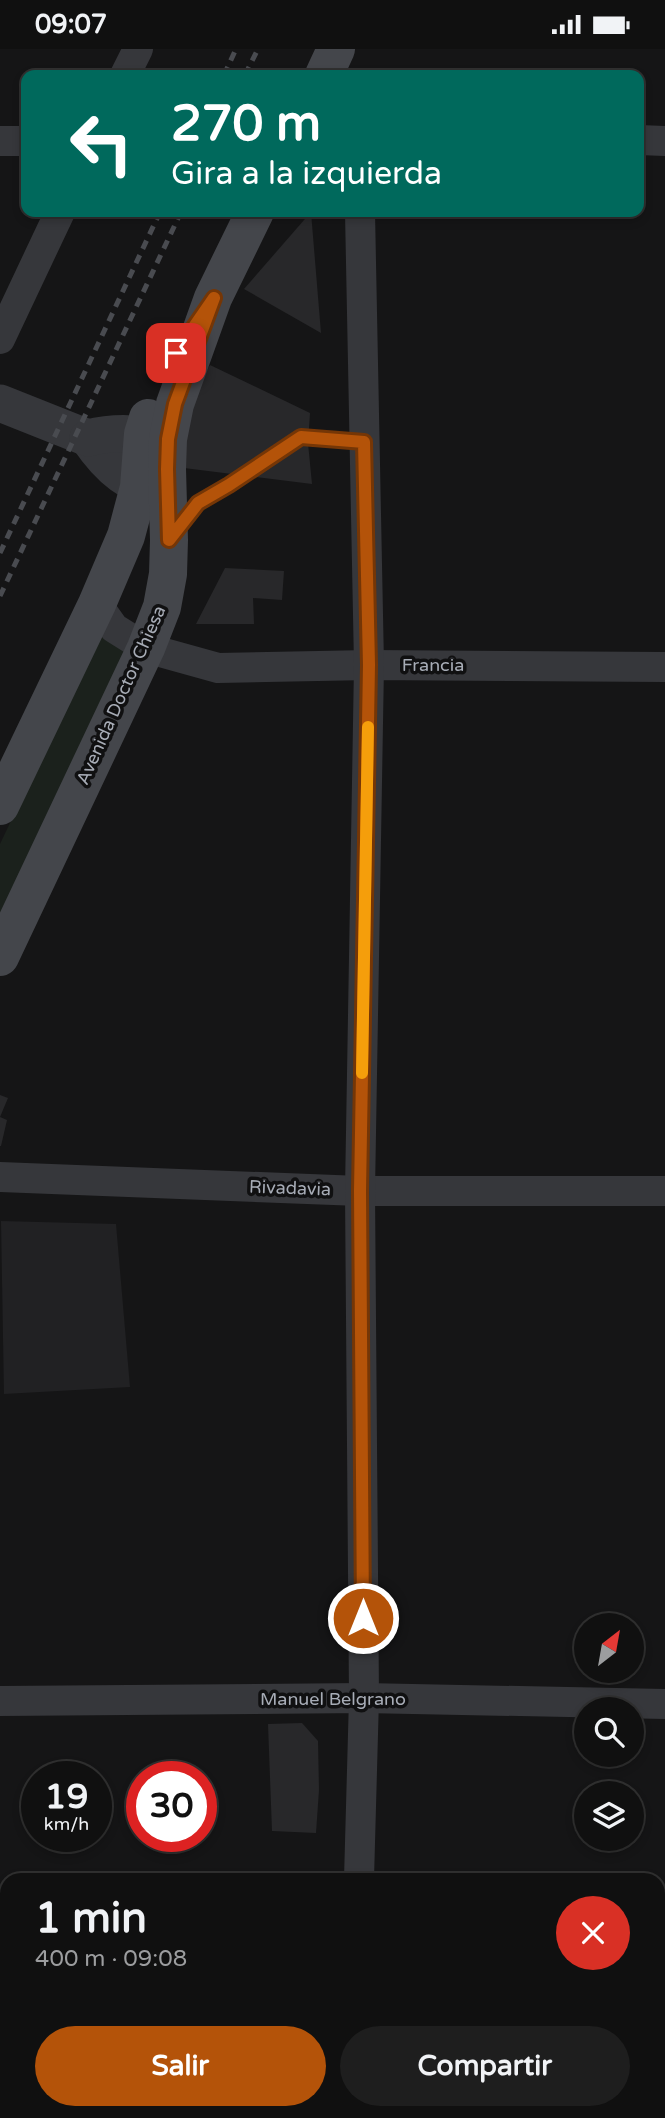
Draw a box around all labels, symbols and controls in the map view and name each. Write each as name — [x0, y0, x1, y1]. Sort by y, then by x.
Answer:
text: 09:07 — [35, 9, 107, 40]
text: 270 m — [171, 95, 321, 154]
icon: left — [56, 98, 147, 189]
text: Gira a la izquierda — [171, 155, 442, 193]
pin — [146, 323, 206, 383]
icon: arrive — [157, 334, 195, 372]
street label: Avenida Doctor Chiesa — [72, 602, 170, 788]
street label: Francia — [402, 654, 464, 676]
street label: Rivadavia — [248, 1176, 332, 1200]
position arrow — [326, 1581, 400, 1655]
north arrow — [574, 1613, 644, 1683]
map controls — [574, 1613, 644, 1851]
street label: Manuel Belgrano — [260, 1688, 406, 1710]
button: search — [574, 1697, 644, 1767]
speed limit sign: 30 — [126, 1761, 217, 1852]
text: 19 — [45, 1776, 88, 1818]
button: layers — [574, 1781, 644, 1851]
text: km/h — [44, 1813, 89, 1835]
text: 1 min — [35, 1893, 147, 1944]
button: close — [556, 1896, 630, 1970]
text: 400 m · 09:08 — [35, 1945, 187, 1973]
button: Salir — [35, 2026, 326, 2106]
button: Compartir — [340, 2026, 630, 2106]

